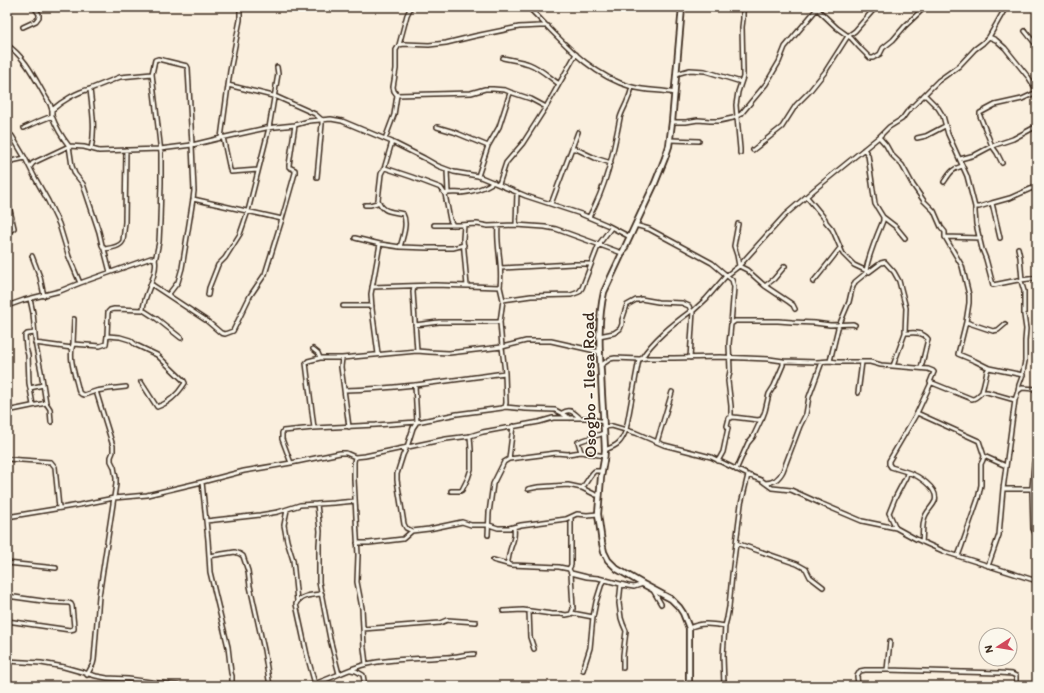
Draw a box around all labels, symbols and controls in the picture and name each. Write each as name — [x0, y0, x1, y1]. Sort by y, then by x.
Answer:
street label: Osogbo - Ilesa Road — [578, 311, 600, 458]
north arrow — [978, 627, 1018, 667]
text: N — [982, 644, 996, 654]

